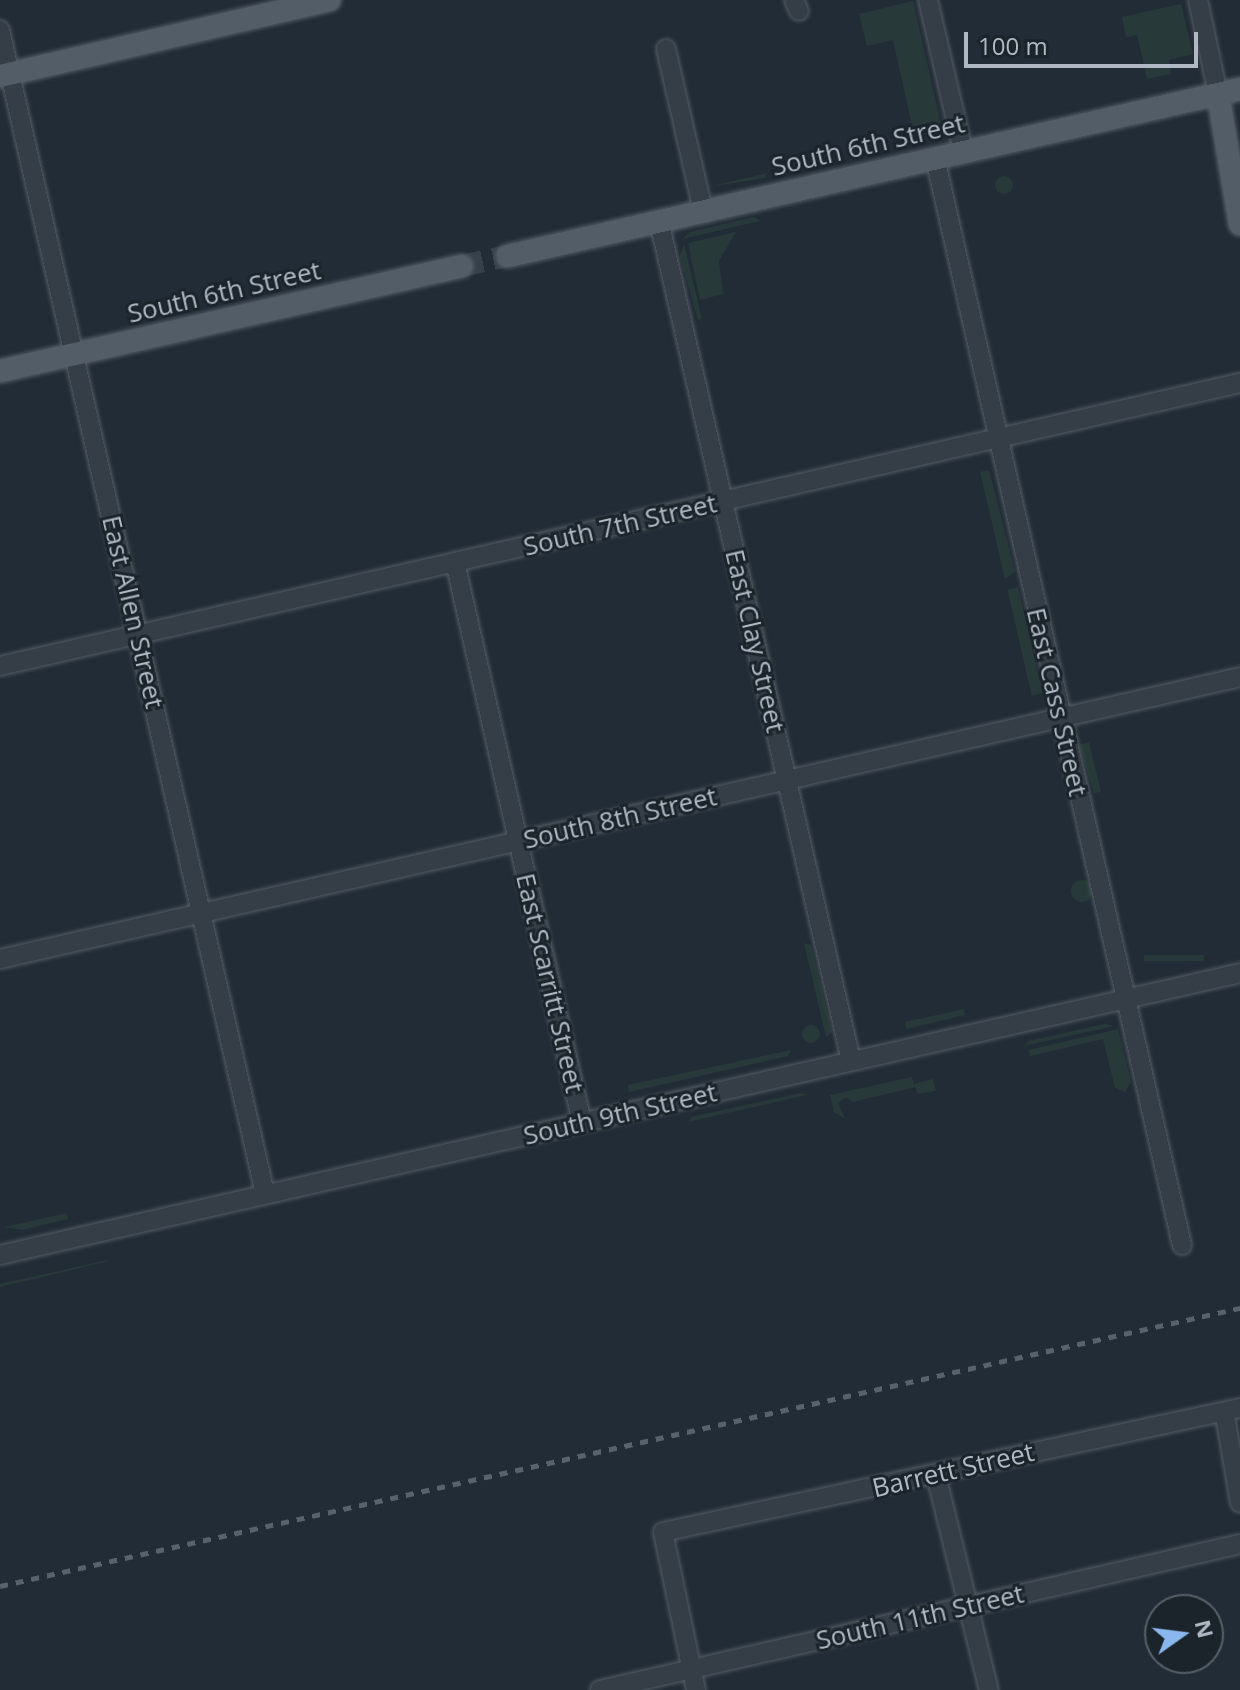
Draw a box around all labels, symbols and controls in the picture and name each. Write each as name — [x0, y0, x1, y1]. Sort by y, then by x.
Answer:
scale bar — [968, 16, 1202, 66]
text: 100 m — [978, 29, 1048, 62]
street label: South 6th Street — [768, 108, 968, 182]
street label: South 6th Street — [124, 255, 324, 329]
street label: South 7th Street — [520, 488, 720, 562]
street label: East Allen Street — [96, 513, 170, 711]
street label: East Clay Street — [719, 546, 791, 736]
street label: East Cass Street — [1020, 605, 1094, 799]
street label: South 8th Street — [520, 781, 720, 855]
street label: East Scarritt Street — [510, 870, 590, 1096]
street label: South 9th Street — [520, 1077, 720, 1151]
street label: Barrett Street — [869, 1436, 1037, 1504]
street label: South 11th Street — [813, 1578, 1027, 1656]
north arrow — [1144, 1594, 1224, 1674]
text: N — [1189, 1616, 1222, 1641]

